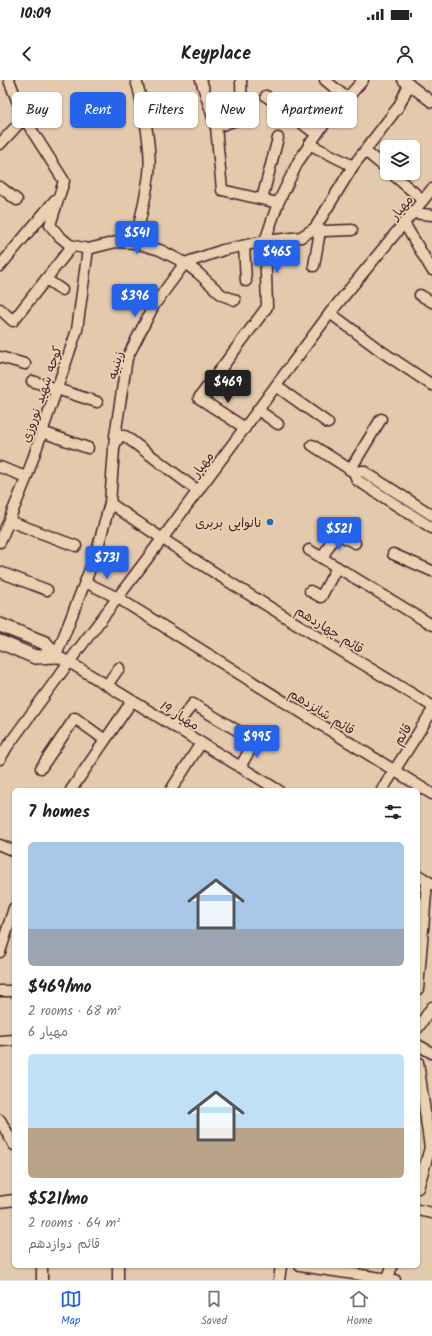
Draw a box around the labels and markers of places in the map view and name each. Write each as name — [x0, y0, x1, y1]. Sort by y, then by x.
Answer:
pin: $541 — [113, 221, 161, 255]
pin: $465 — [253, 240, 301, 274]
pin: $396 — [111, 284, 159, 318]
pin: $469 — [204, 370, 252, 404]
place label: نانوایی بربری — [195, 513, 262, 534]
marker: نانوایی بربری — [265, 517, 275, 527]
pin: $521 — [315, 517, 363, 551]
pin: $731 — [83, 546, 131, 580]
pin: $995 — [233, 725, 281, 759]

